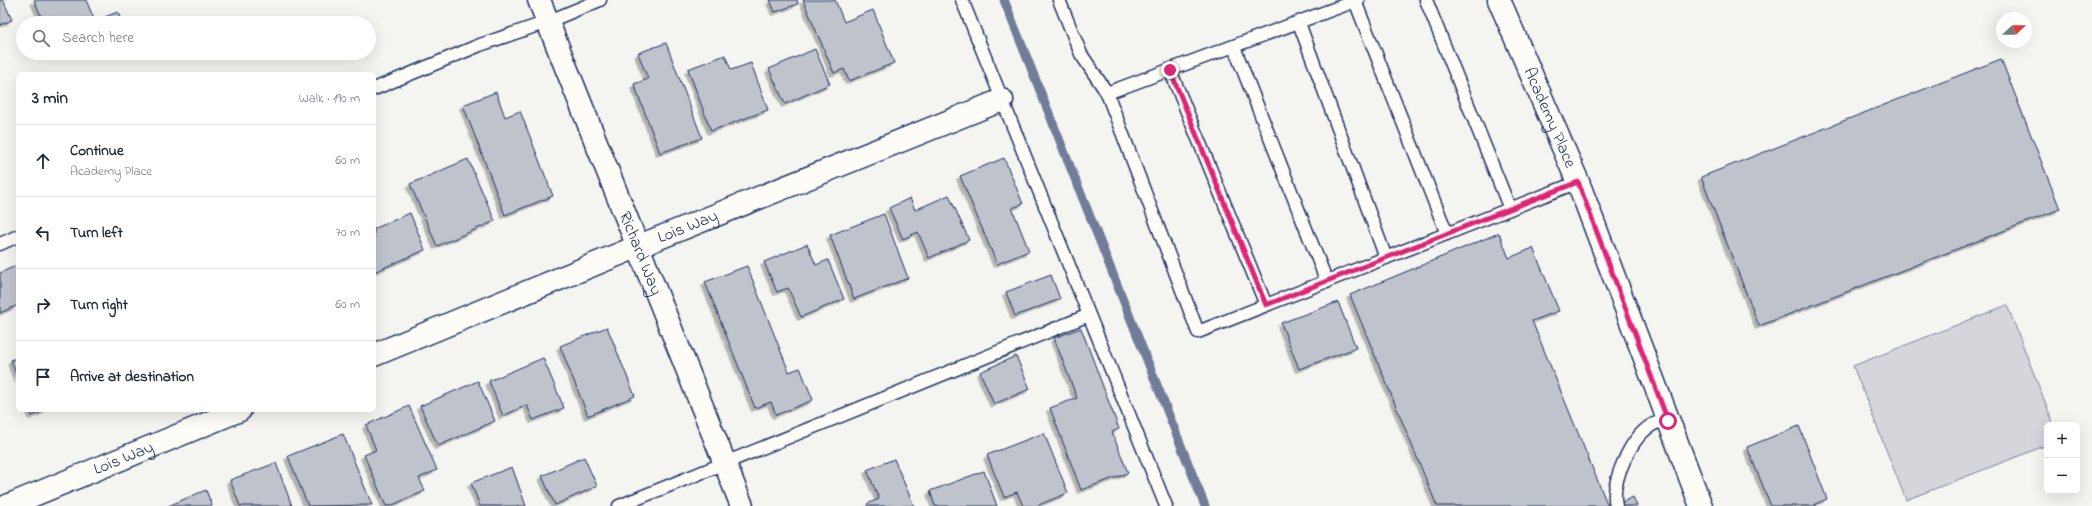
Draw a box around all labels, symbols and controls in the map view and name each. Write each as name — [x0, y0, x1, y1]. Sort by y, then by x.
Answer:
north arrow — [1996, 12, 2032, 48]
search box — [16, 16, 376, 60]
icon: search — [30, 27, 52, 49]
text: Search here — [62, 27, 134, 49]
route end — [1161, 61, 1179, 79]
street label: Academy Place — [1517, 63, 1583, 172]
text: 3 min — [32, 86, 68, 111]
text: Walk · 190 m — [299, 89, 360, 108]
text: Continue — [70, 140, 124, 162]
icon: ahead — [32, 150, 54, 172]
text: 60 m — [335, 151, 360, 170]
text: Academy Place — [70, 162, 152, 181]
street label: Lois Way — [654, 203, 722, 250]
street label: Richard Way — [613, 208, 669, 299]
icon: left — [32, 222, 54, 244]
text: Turn left — [70, 222, 123, 244]
text: 70 m — [336, 223, 360, 242]
icon: right — [32, 294, 54, 316]
text: Turn right — [70, 294, 128, 316]
text: 60 m — [335, 295, 360, 314]
icon: arrive — [32, 366, 54, 388]
text: Arrive at destination — [70, 366, 194, 388]
route start — [1659, 412, 1677, 430]
map controls — [2044, 422, 2080, 494]
button: + — [2044, 422, 2080, 458]
street label: Lois Way — [90, 434, 158, 482]
button: − — [2044, 458, 2080, 494]

